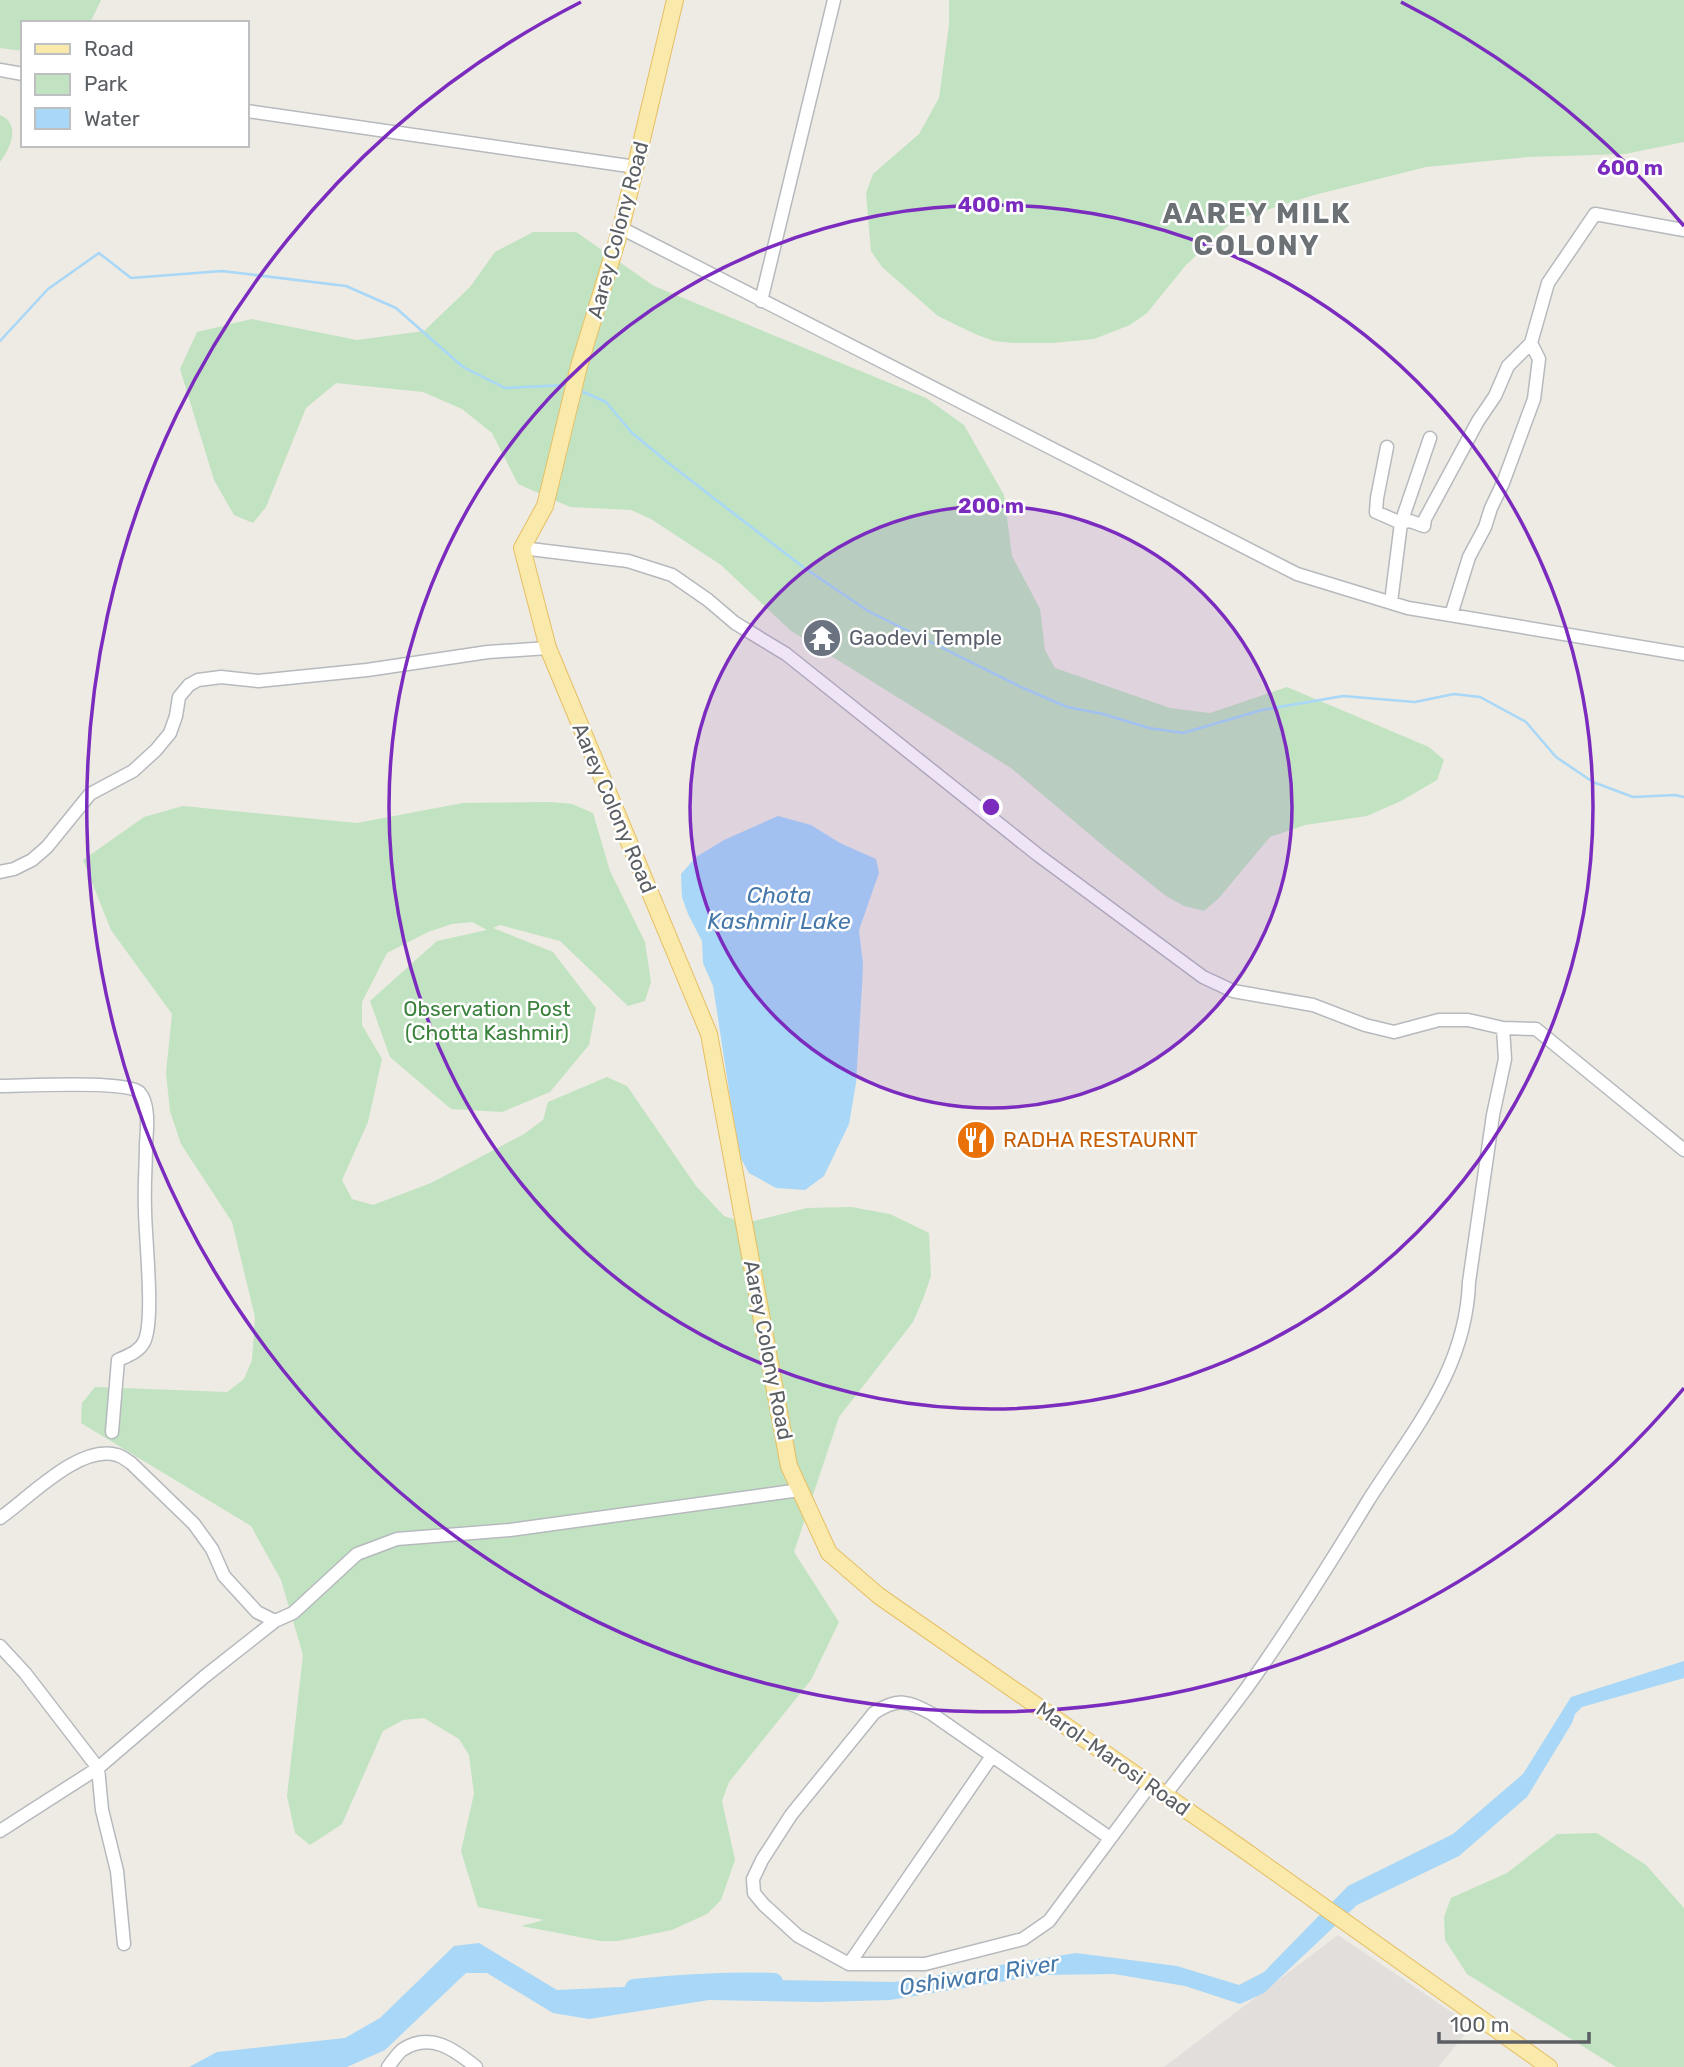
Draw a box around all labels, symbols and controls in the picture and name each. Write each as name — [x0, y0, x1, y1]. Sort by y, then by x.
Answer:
legend — [21, 21, 248, 147]
text: Road — [84, 36, 134, 61]
text: Park — [84, 71, 128, 96]
text: Water — [84, 106, 140, 131]
street label: Aarey Colony Road — [582, 138, 653, 321]
text: 600 m — [1597, 155, 1663, 180]
text: 400 m — [958, 192, 1024, 217]
district label: AAREY MILK COLONY — [1162, 197, 1352, 262]
text: 200 m — [958, 493, 1024, 518]
temple icon: Gaodevi Temple — [801, 617, 843, 659]
place label: Gaodevi Temple — [849, 625, 1002, 650]
street label: Aarey Colony Road — [567, 719, 662, 897]
centre of rings — [979, 795, 1003, 819]
water label: Chota Kashmir Lake — [707, 881, 851, 935]
park label: Observation Post (Chotta Kashmir) — [403, 996, 571, 1045]
restaurant icon: RADHA RESTAURNT — [955, 1119, 997, 1161]
place label: RADHA RESTAURNT — [1003, 1127, 1198, 1152]
street label: Aarey Colony Road — [739, 1258, 798, 1442]
street label: Marol-Marosi Road — [1032, 1696, 1195, 1821]
water label: Oshiwara River — [897, 1948, 1062, 2001]
scale bar — [1439, 2000, 1590, 2044]
text: 100 m — [1450, 2012, 1509, 2037]

